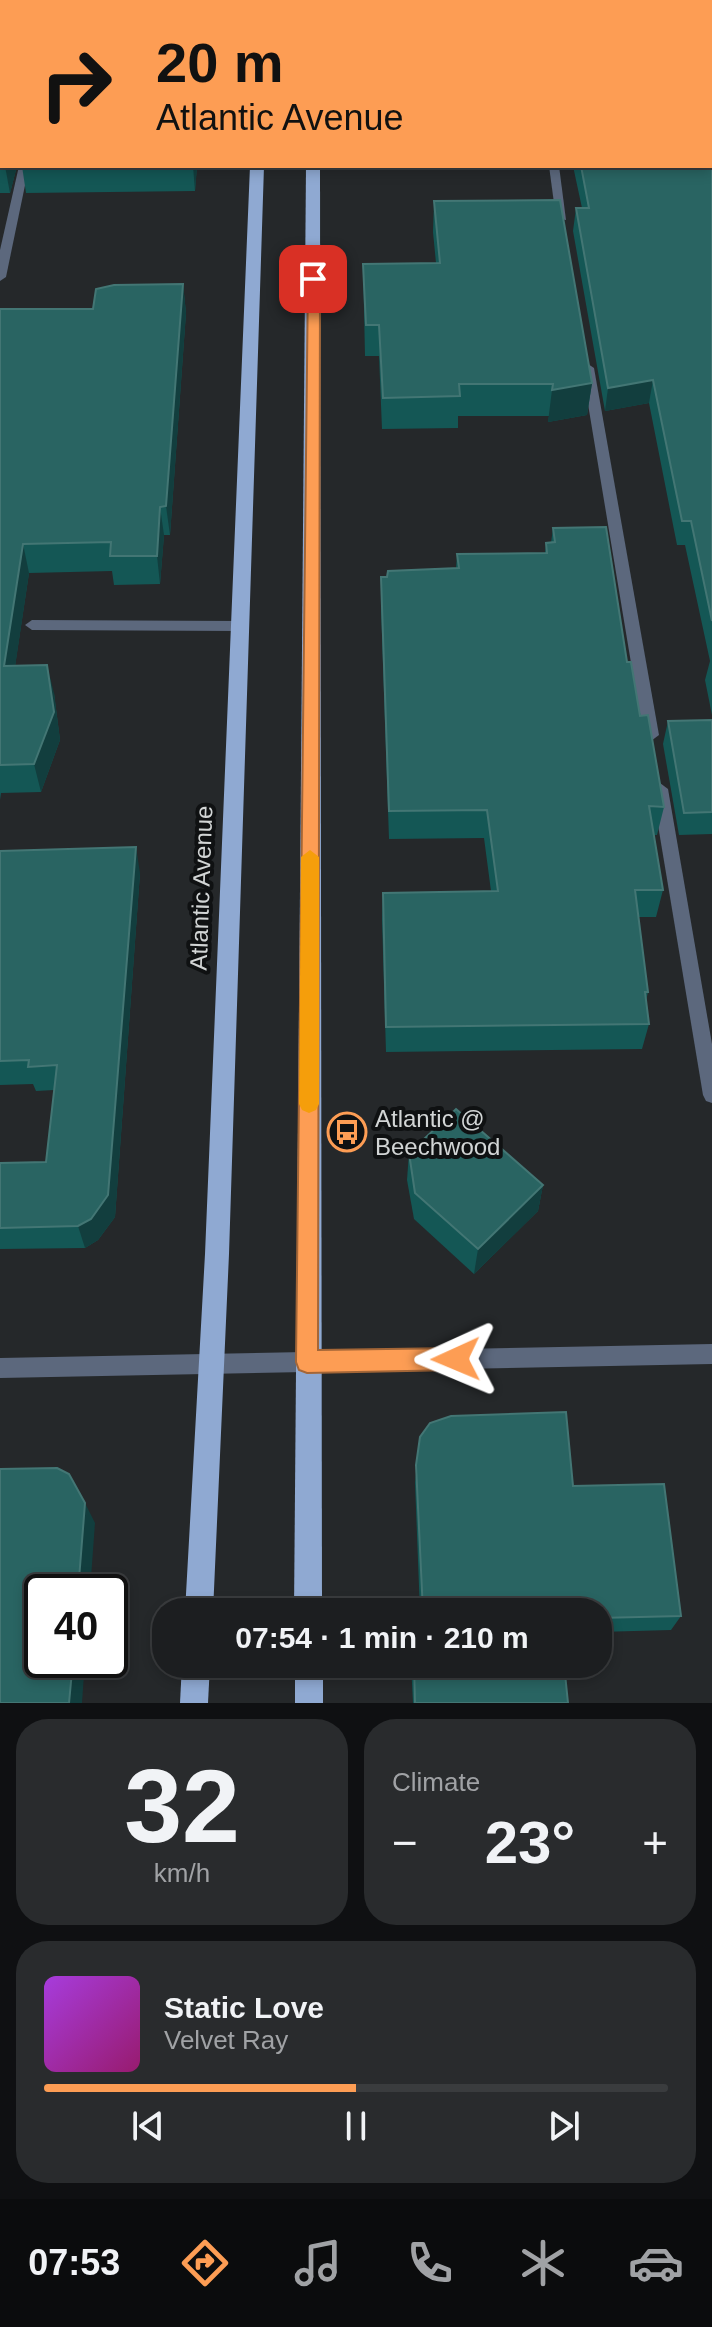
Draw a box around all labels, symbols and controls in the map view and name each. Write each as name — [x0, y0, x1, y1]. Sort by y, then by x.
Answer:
text: 20 m — [156, 31, 284, 94]
icon: right — [24, 32, 128, 136]
text: Atlantic Avenue — [156, 97, 404, 138]
pin — [279, 245, 347, 313]
icon: arrive — [291, 257, 335, 301]
street label: Atlantic Avenue — [185, 805, 217, 971]
place label: Atlantic @ Beechwood — [375, 1105, 500, 1160]
bus stop icon: Atlantic @ Beechwood — [326, 1111, 368, 1153]
position arrow — [414, 1317, 498, 1401]
speed limit sign: 40 — [24, 1574, 128, 1678]
text: 07:54 · 1 min · 210 m — [235, 1621, 529, 1654]
text: 32 — [124, 1748, 240, 1864]
text: Climate — [392, 1767, 480, 1797]
text: 23° — [485, 1809, 575, 1876]
text: − — [392, 1818, 418, 1867]
text: + — [642, 1818, 668, 1867]
text: km/h — [154, 1858, 210, 1888]
text: Static Love — [164, 1991, 324, 2024]
text: Velvet Ray — [164, 2025, 288, 2055]
icon: previous — [126, 2104, 170, 2148]
icon: pause — [334, 2104, 378, 2148]
icon: next — [542, 2104, 586, 2148]
icon: directions — [177, 2235, 233, 2291]
icon: music — [290, 2235, 346, 2291]
icon: phone — [402, 2235, 458, 2291]
icon: climate — [515, 2235, 571, 2291]
icon: car — [628, 2235, 684, 2291]
text: 07:53 — [28, 2242, 120, 2283]

